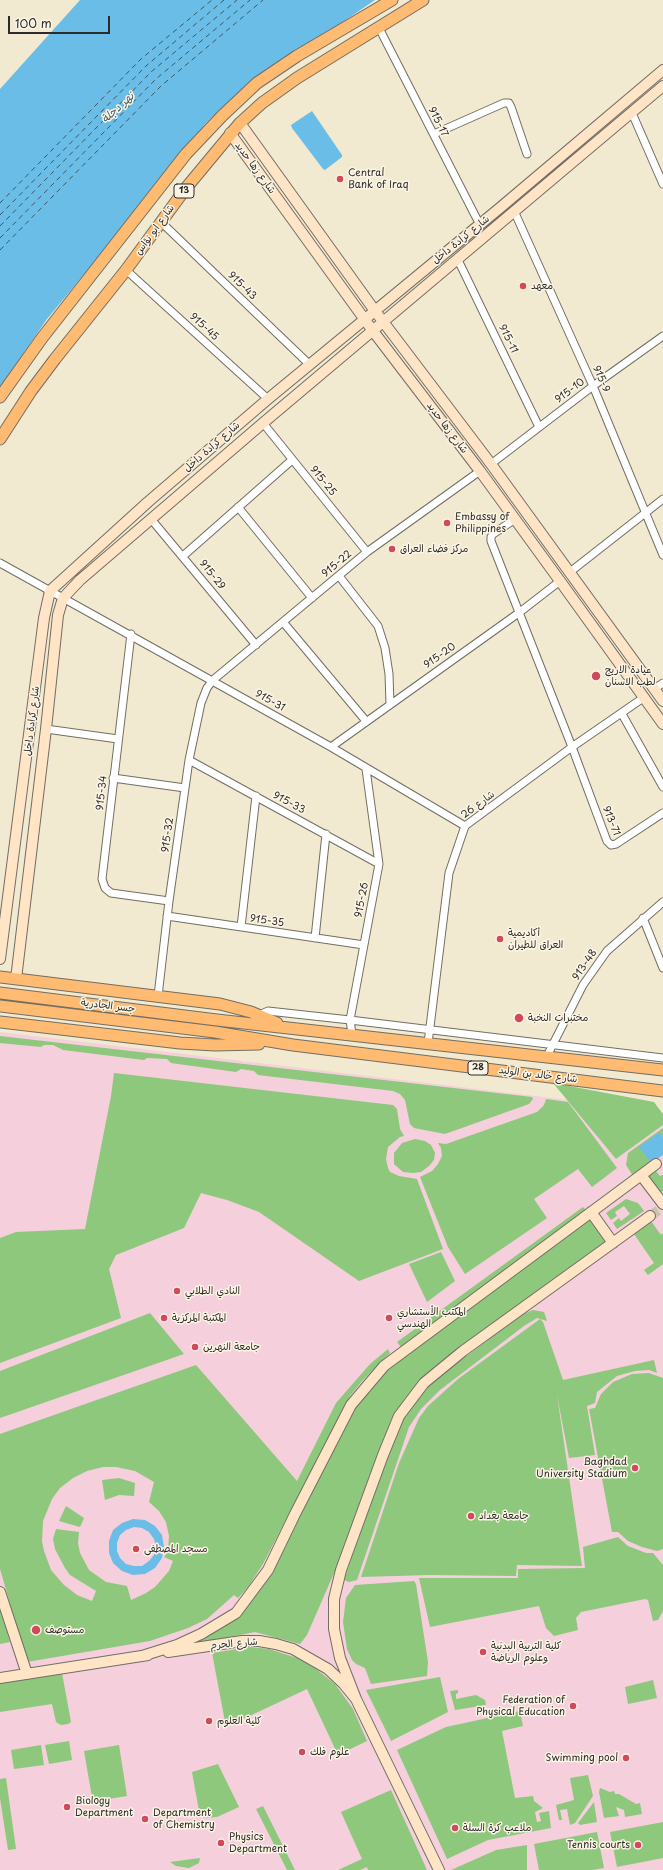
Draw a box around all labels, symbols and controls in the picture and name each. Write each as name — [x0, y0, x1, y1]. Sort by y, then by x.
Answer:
scale bar — [10, 8, 112, 34]
text: 100 m — [15, 14, 52, 32]
water label: نهر دجلة — [99, 90, 137, 126]
street label: 915-17 — [425, 105, 451, 139]
street label: شارع زها حديد — [232, 140, 278, 196]
place label: Central Bank of Iraq — [348, 167, 408, 190]
marker: Central Bank of Iraq — [335, 174, 345, 184]
road number: 13 — [174, 184, 194, 198]
street label: شارع ابو نؤاس — [133, 203, 177, 257]
street label: شارع كرادة داخل — [430, 213, 492, 267]
street label: 915-43 — [225, 269, 259, 303]
place label: معهد — [531, 280, 553, 292]
marker: معهد — [518, 281, 528, 291]
street label: 915-45 — [187, 311, 221, 343]
street label: 915-11 — [496, 323, 520, 355]
street label: 915-9 — [590, 364, 612, 394]
street label: 915-10 — [553, 376, 587, 406]
street label: شارع زها حديد — [424, 400, 470, 456]
street label: شارع كرادة داخل — [182, 419, 242, 475]
street label: 915-25 — [307, 464, 339, 498]
place label: Embassy of Philippines — [455, 511, 509, 534]
marker: Embassy of Philippines — [442, 518, 452, 528]
place label: مركز فضاء العراق — [400, 543, 468, 555]
marker: مركز فضاء العراق — [387, 544, 397, 554]
street label: 915-22 — [320, 548, 354, 580]
street label: 915-29 — [196, 558, 228, 592]
street label: 915-20 — [422, 641, 458, 671]
place label: عيادة الاريج لطب الاسنان — [605, 664, 656, 688]
marker: عيادة الاريج لطب الاسنان — [590, 670, 602, 682]
street label: شارع كرادة داخل — [22, 685, 42, 757]
street label: 915-31 — [253, 688, 287, 714]
street label: 915-34 — [94, 775, 110, 811]
street label: شارع 26 — [459, 789, 497, 821]
street label: 915-33 — [271, 790, 307, 816]
street label: 913-71 — [600, 804, 622, 838]
street label: 915-32 — [160, 817, 176, 853]
street label: 915-26 — [353, 881, 371, 919]
street label: 915-35 — [249, 913, 285, 929]
place label: أكاديمية العراق للطيران — [508, 927, 563, 950]
marker: أكاديمية العراق للطيران — [495, 934, 505, 944]
street label: 913-48 — [570, 947, 600, 983]
street label: جسر الجادرية — [80, 997, 136, 1015]
marker: مختبرات النخبة — [513, 1012, 525, 1024]
place label: مختبرات النخبة — [528, 1012, 588, 1024]
road number: 28 — [468, 1061, 488, 1075]
street label: شارع خالد بن الوليد — [498, 1064, 578, 1086]
place label: النادي الطلابي — [185, 1285, 240, 1297]
marker: النادي الطلابي — [172, 1286, 182, 1296]
place label: المكتب الأستشاري الهندسي — [397, 1306, 466, 1330]
place label: المكتبة المركزية — [172, 1312, 226, 1324]
marker: المكتبة المركزية — [159, 1313, 169, 1323]
marker: المكتب الأستشاري الهندسي — [384, 1313, 394, 1323]
place label: جامعة النهرين — [203, 1341, 260, 1353]
marker: جامعة النهرين — [190, 1342, 200, 1352]
place label: Baghdad University Stadium — [536, 1456, 627, 1480]
marker: Baghdad University Stadium — [630, 1463, 640, 1473]
place label: جامعة بغداد — [479, 1510, 529, 1522]
marker: جامعة بغداد — [466, 1511, 476, 1521]
place label: مسجد المصطفى — [144, 1543, 208, 1555]
marker: مسجد المصطفى — [131, 1544, 141, 1554]
marker: مستوصف — [30, 1624, 42, 1636]
place label: مستوصف — [45, 1624, 84, 1636]
street label: شارع الحرم — [210, 1636, 258, 1652]
place label: كلية التربية البدنية وعلوم الرياضة — [491, 1640, 561, 1664]
marker: كلية التربية البدنية وعلوم الرياضة — [478, 1647, 488, 1657]
place label: Federation of Physical Education — [476, 1694, 565, 1718]
marker: Federation of Physical Education — [568, 1701, 578, 1711]
place label: كلية العلوم — [217, 1715, 262, 1727]
marker: كلية العلوم — [204, 1716, 214, 1726]
place label: علوم فلك — [310, 1746, 349, 1758]
marker: علوم فلك — [297, 1747, 307, 1757]
place label: Swimming pool — [546, 1752, 618, 1764]
marker: Swimming pool — [621, 1753, 631, 1763]
place label: Biology Department — [75, 1795, 133, 1818]
marker: Biology Department — [62, 1802, 72, 1812]
place label: Department of Chemistry — [153, 1807, 215, 1830]
marker: Department of Chemistry — [140, 1814, 150, 1824]
place label: ملاعب كرة السلة — [463, 1822, 531, 1834]
marker: ملاعب كرة السلة — [450, 1823, 460, 1833]
place label: Physics Department — [229, 1831, 287, 1854]
marker: Physics Department — [216, 1838, 226, 1848]
place label: Tennis courts — [567, 1839, 630, 1851]
marker: Tennis courts — [633, 1840, 643, 1850]

